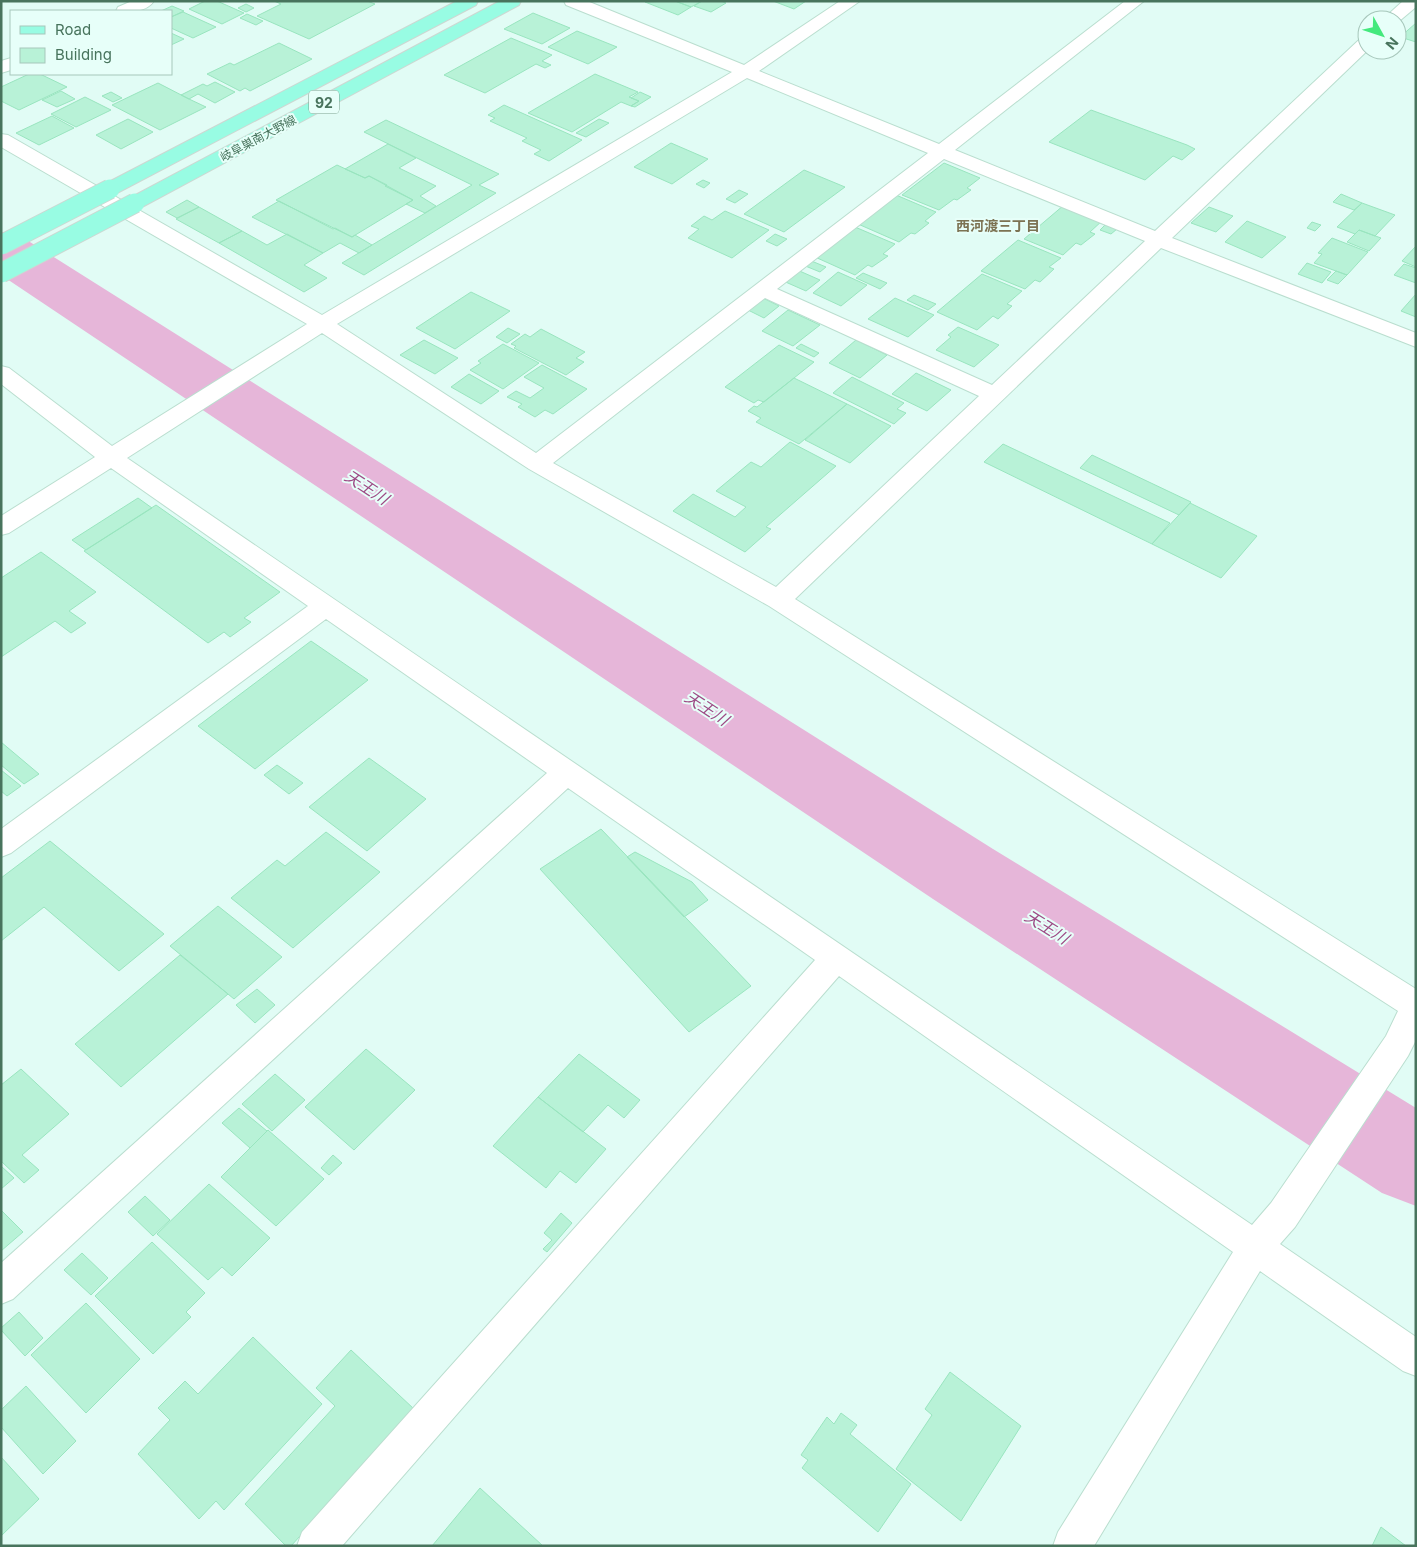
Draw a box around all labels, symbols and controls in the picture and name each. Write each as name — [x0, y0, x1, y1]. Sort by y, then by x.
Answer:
legend — [10, 10, 172, 75]
north arrow — [1357, 10, 1407, 60]
text: Road — [55, 20, 91, 39]
text: N — [1382, 34, 1402, 53]
text: Building — [55, 45, 112, 64]
road number: 92 — [309, 90, 339, 114]
street label: 岐阜巣南大野線 — [217, 112, 299, 164]
district label: 西河渡三丁目 — [956, 217, 1040, 234]
water label: 天王川 — [341, 466, 394, 510]
water label: 天王川 — [681, 687, 734, 731]
water label: 天王川 — [1021, 906, 1074, 949]

